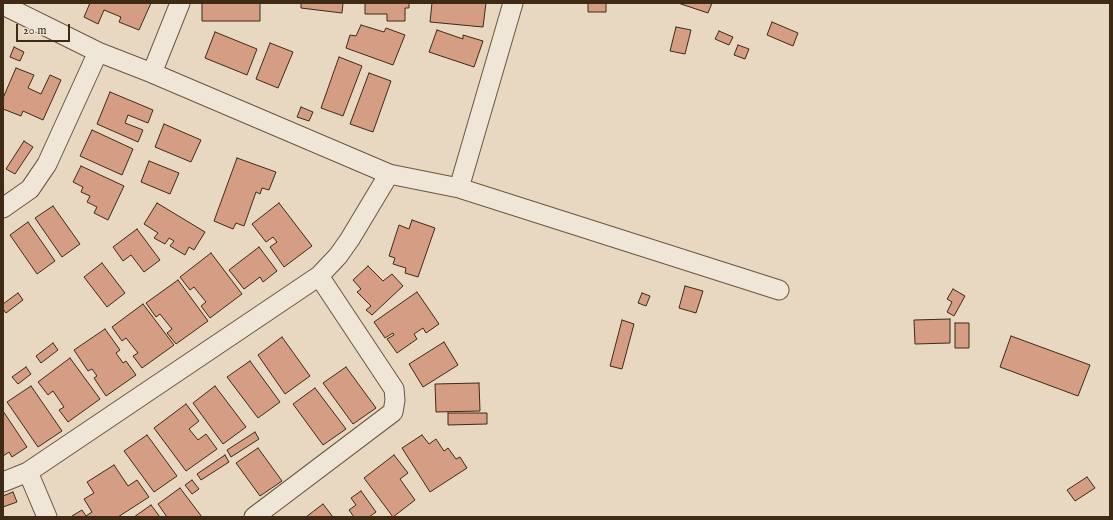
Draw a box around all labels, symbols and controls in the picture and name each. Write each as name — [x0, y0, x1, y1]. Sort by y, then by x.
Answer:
scale bar — [18, 16, 72, 42]
text: 20 m — [23, 23, 46, 38]

